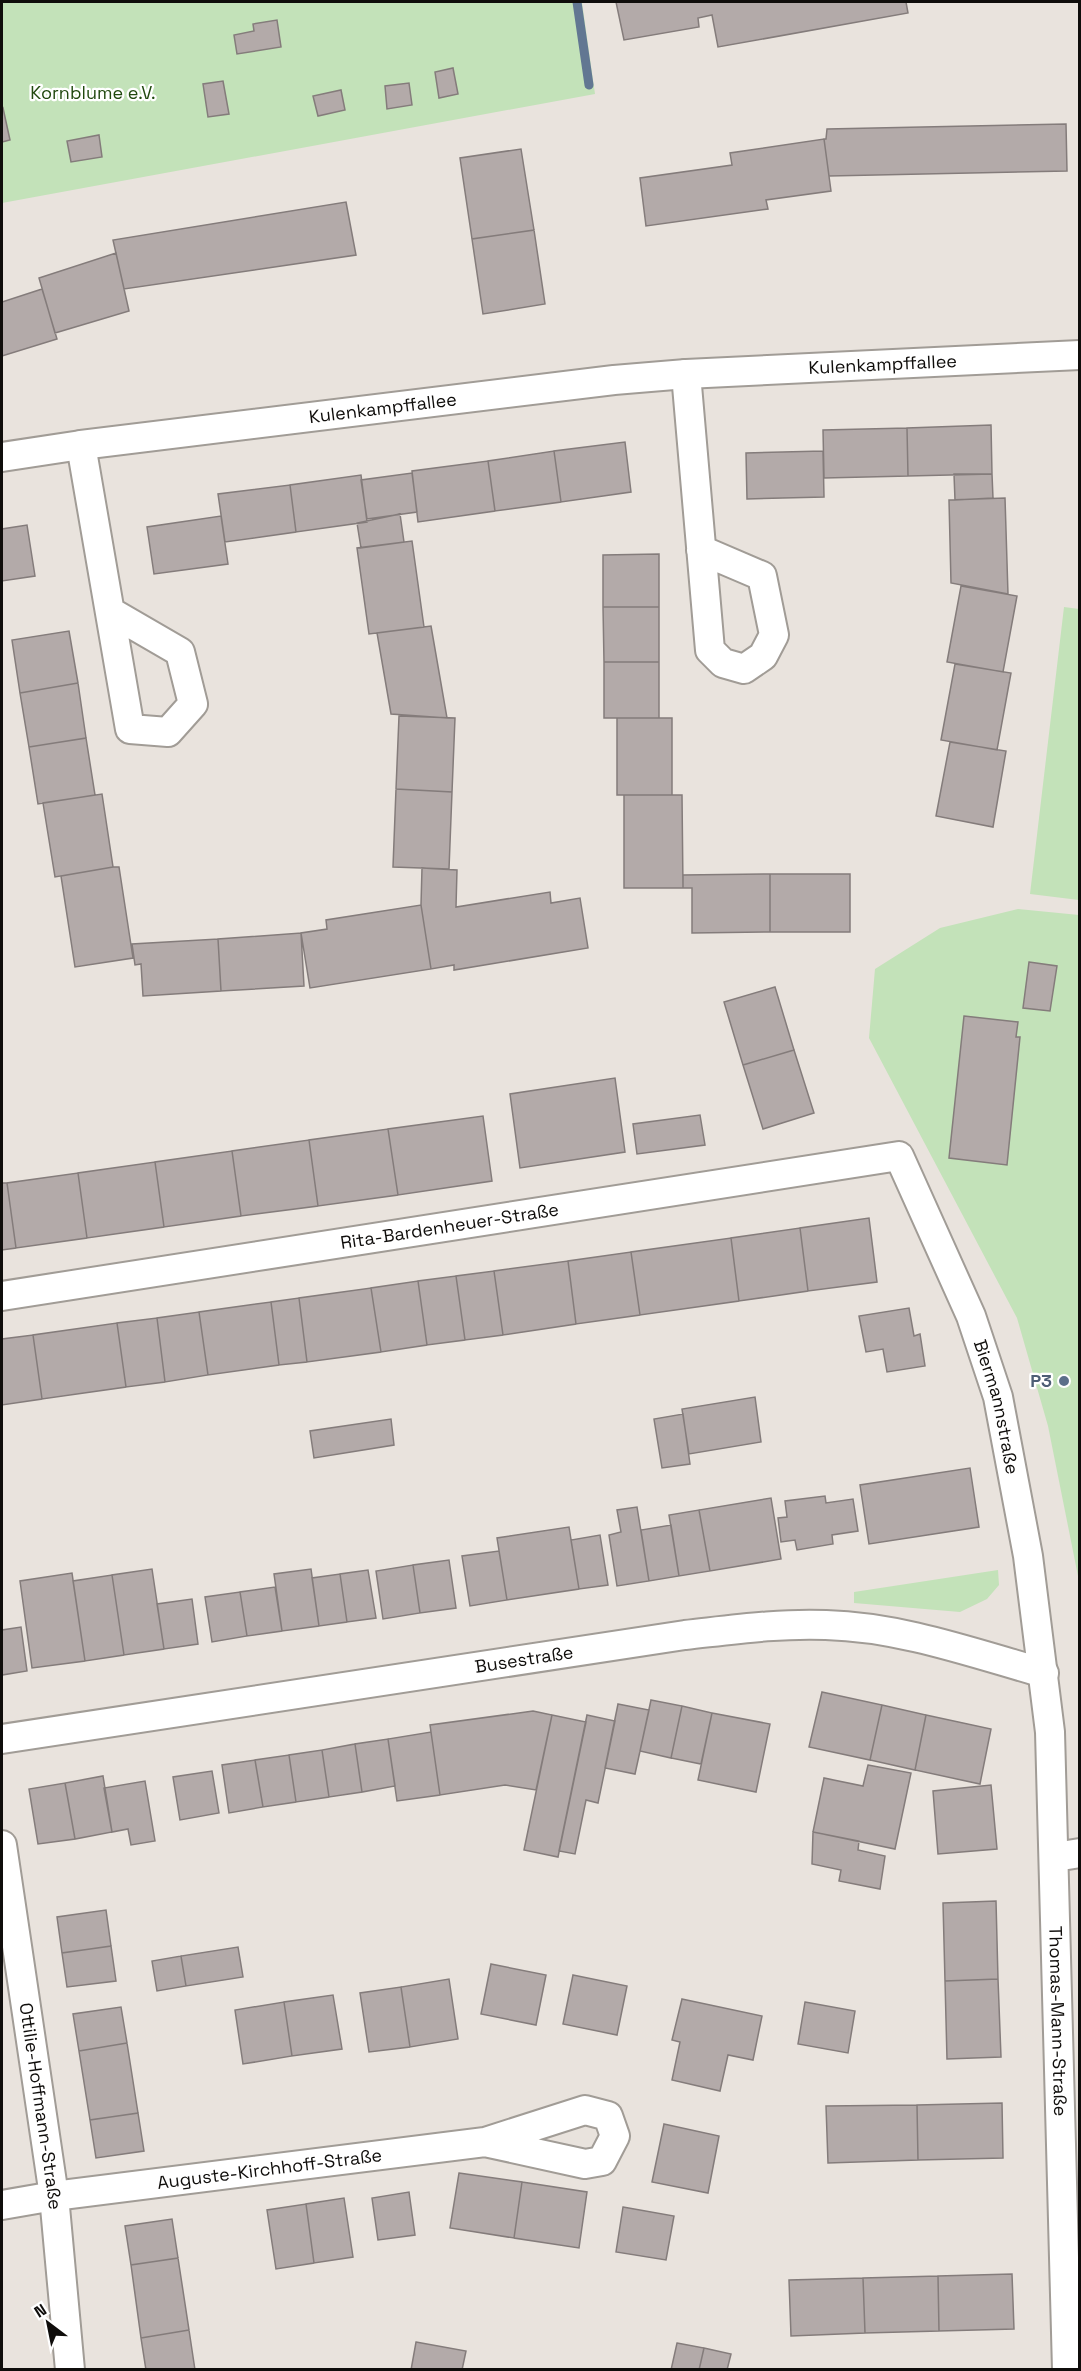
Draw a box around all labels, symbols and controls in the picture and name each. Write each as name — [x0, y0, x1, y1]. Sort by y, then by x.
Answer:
park label: Kornblume e.V. — [30, 81, 156, 104]
street label: Kulenkampffallee — [808, 349, 957, 379]
street label: Kulenkampffallee — [308, 387, 458, 428]
street label: Rita-Bardenheuer-Straße — [339, 1197, 560, 1254]
street label: Biermannstraße — [969, 1337, 1024, 1476]
place label: P3 — [1030, 1369, 1052, 1392]
marker: P3 — [1057, 1374, 1071, 1388]
street label: Busestraße — [473, 1640, 575, 1678]
street label: Thomas-Mann-Straße — [1044, 1925, 1072, 2117]
street label: Ottilie-Hoffmann-Straße — [15, 2001, 67, 2211]
street label: Auguste-Kirchhoff-Straße — [156, 2143, 383, 2194]
north arrow — [18, 2293, 78, 2353]
text: N — [30, 2299, 50, 2322]

